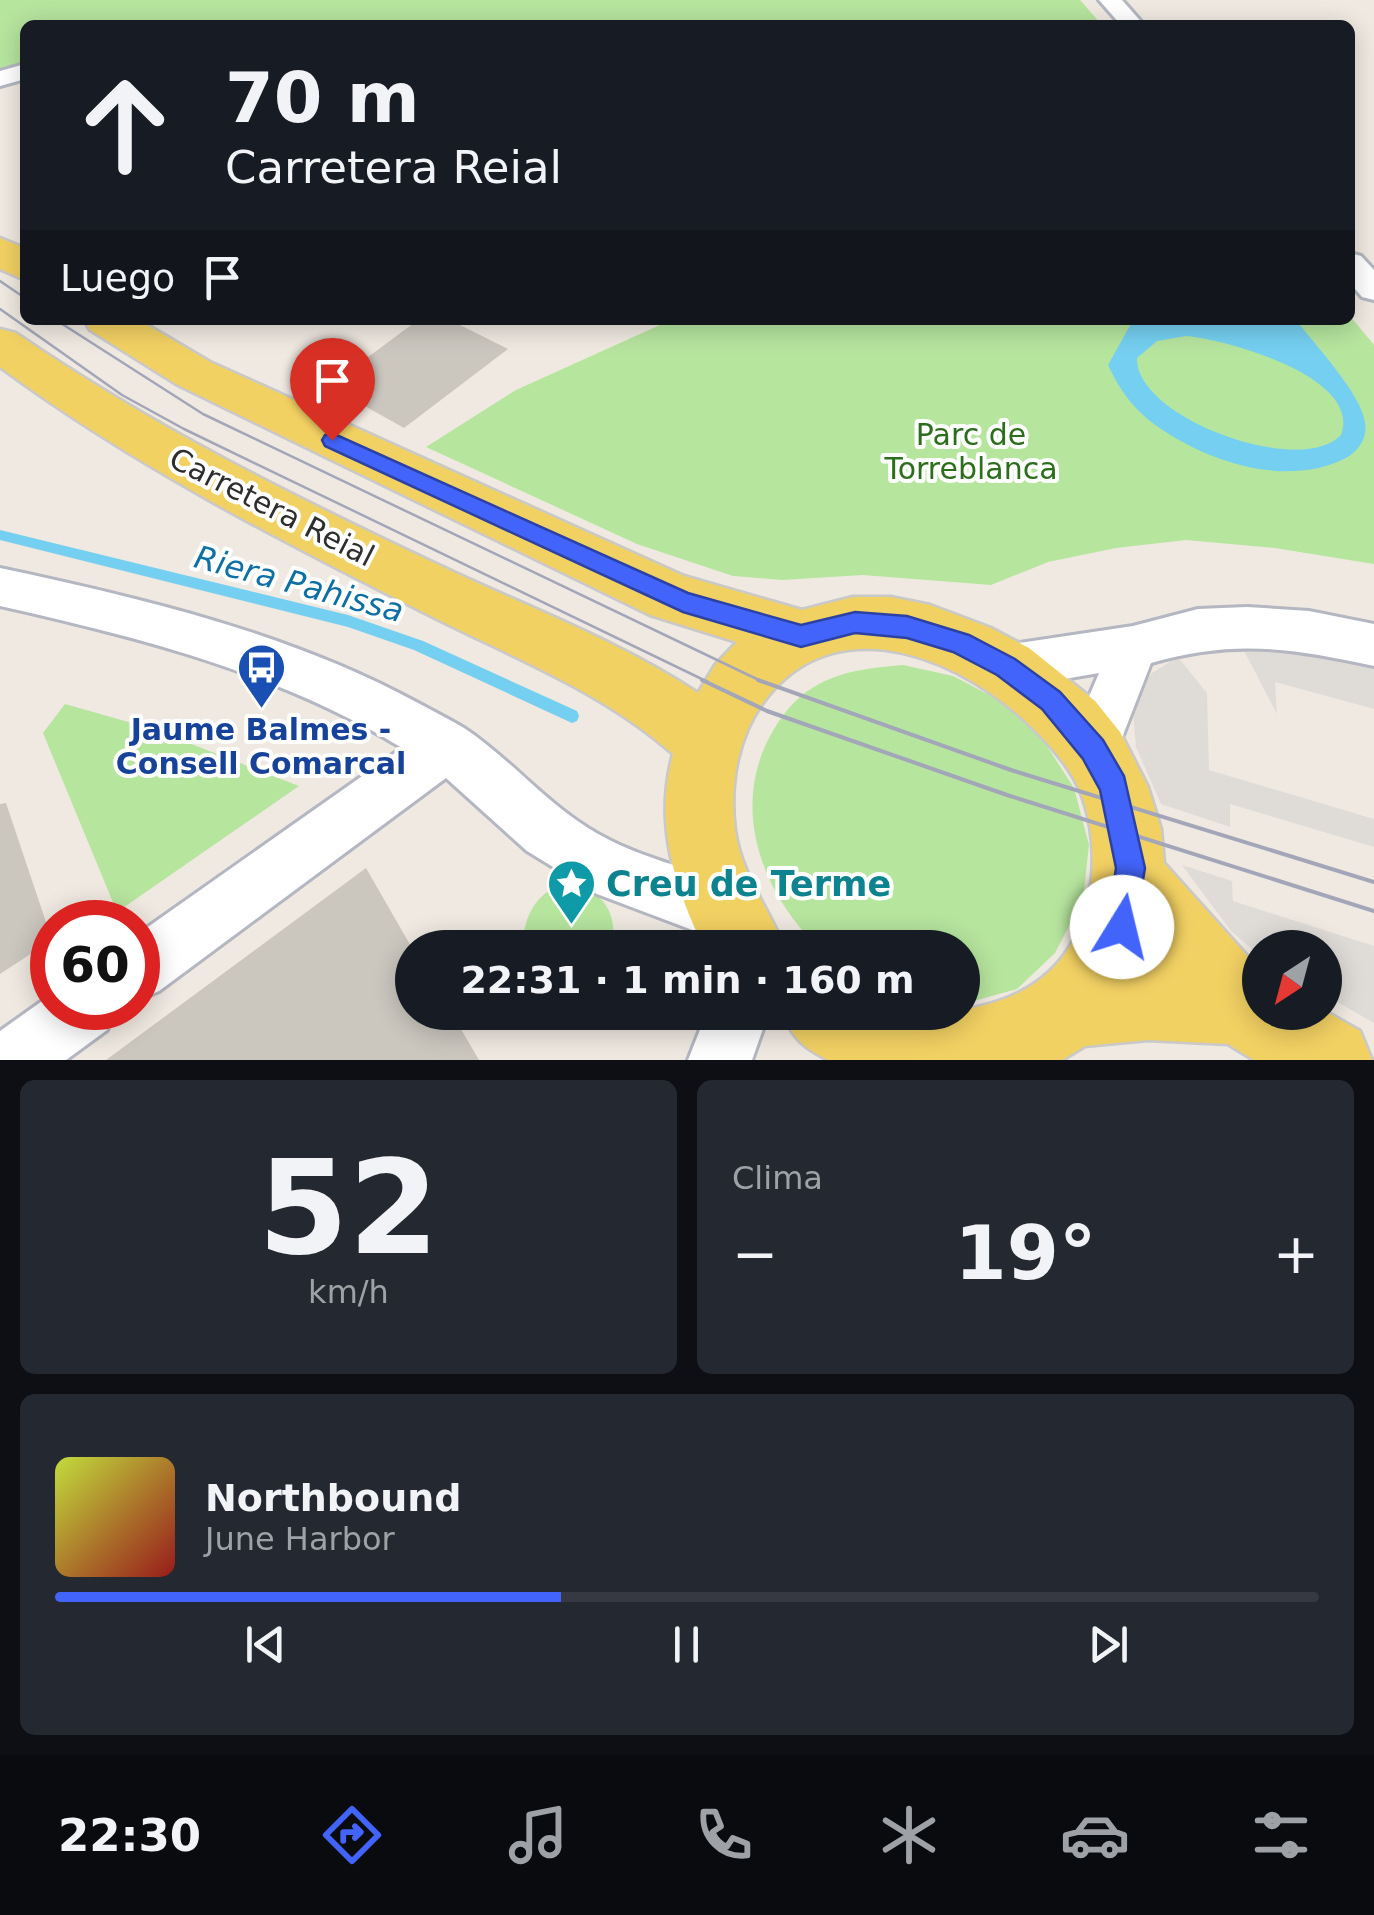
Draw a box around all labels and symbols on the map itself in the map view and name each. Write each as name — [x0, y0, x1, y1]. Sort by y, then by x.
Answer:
pin — [290, 338, 375, 441]
park label: Parc de Torreblanca — [883, 417, 1058, 486]
street label: Carretera Reial — [164, 440, 380, 574]
water label: Riera Pahissa — [190, 538, 408, 630]
bus stop icon: Jaume Balmes - Consell Comarcal — [235, 642, 287, 710]
place label: Jaume Balmes - Consell Comarcal — [116, 712, 406, 781]
place icon: Creu de Terme — [545, 858, 597, 926]
place label: Creu de Terme — [606, 864, 891, 904]
position arrow — [1070, 875, 1174, 979]
speed limit sign: 60 — [30, 900, 160, 1030]
north arrow — [1242, 930, 1342, 1030]

